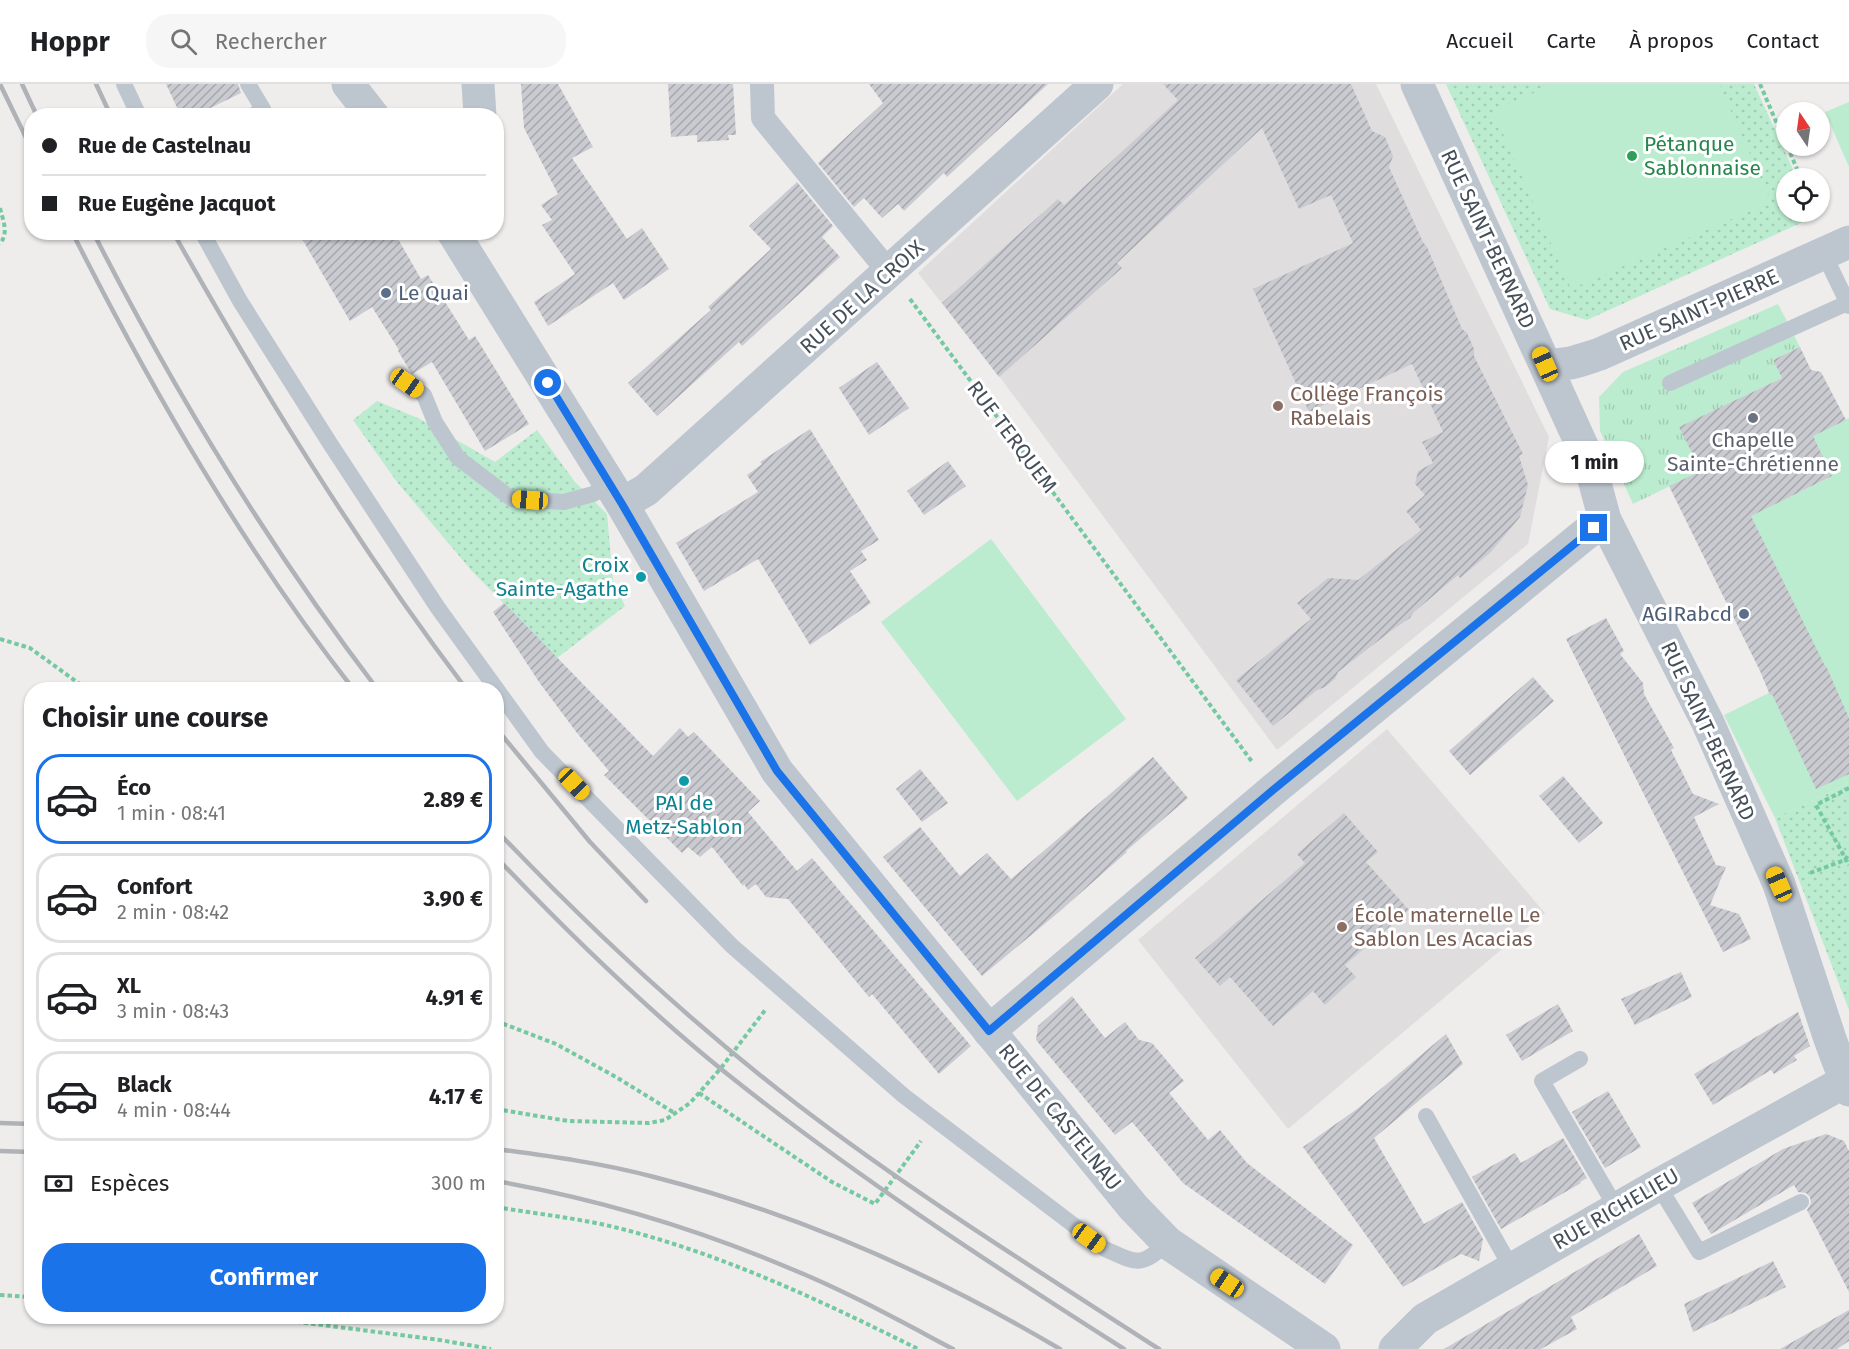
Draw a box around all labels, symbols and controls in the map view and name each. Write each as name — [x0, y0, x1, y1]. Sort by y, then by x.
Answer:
search box — [146, 14, 566, 68]
text: Hoppr — [30, 25, 110, 58]
icon: search — [167, 25, 200, 58]
text: Rechercher — [215, 28, 327, 55]
text: Accueil — [1446, 28, 1513, 54]
text: Carte — [1546, 28, 1596, 54]
text: À propos — [1629, 28, 1714, 54]
text: Contact — [1747, 28, 1819, 54]
north arrow — [1776, 102, 1830, 156]
map controls — [1776, 102, 1830, 222]
place label: Pétanque Sablonnaise — [1644, 131, 1761, 181]
text: Rue de Castelnau — [78, 132, 251, 159]
street label: RUE SAINT-BERNARD — [1435, 145, 1541, 333]
marker: Pétanque Sablonnaise — [1625, 149, 1639, 163]
button: locate — [1776, 168, 1830, 222]
text: Rue Eugène Jacquot — [78, 190, 275, 217]
street label: RUE DE LA CROIX — [795, 234, 930, 360]
street label: RUE SAINT-PIERRE — [1615, 263, 1783, 357]
place label: Le Quai — [398, 280, 469, 306]
marker: Le Quai — [379, 286, 393, 300]
car — [1529, 344, 1561, 384]
car — [387, 365, 427, 401]
route start — [534, 369, 561, 396]
street label: RUE TERQUEM — [961, 376, 1063, 498]
place label: Collège François Rabelais — [1290, 381, 1443, 431]
marker: Collège François Rabelais — [1271, 399, 1285, 413]
marker: Chapelle Sainte-Chrétienne — [1746, 411, 1760, 425]
place label: Chapelle Sainte-Chrétienne — [1667, 427, 1839, 477]
callout: 1 min — [1544, 441, 1644, 483]
text: 1 min — [1570, 450, 1619, 474]
car — [511, 490, 549, 510]
route end — [1580, 514, 1607, 541]
place label: Croix Sainte-Agathe — [496, 552, 630, 602]
marker: Croix Sainte-Agathe — [634, 570, 648, 584]
place label: AGIRabcd — [1642, 601, 1732, 627]
marker: AGIRabcd — [1737, 607, 1751, 621]
street label: RUE SAINT-BERNARD — [1655, 637, 1761, 825]
text: Choisir une course — [42, 702, 268, 734]
car — [555, 765, 593, 803]
icon: car — [45, 772, 99, 826]
text: Éco — [117, 774, 151, 801]
marker: PAI de Metz-Sablon — [677, 774, 691, 788]
text: 2.89 € — [423, 786, 483, 813]
place label: PAI de Metz-Sablon — [625, 790, 743, 840]
text: 1 min · 08:41 — [117, 801, 226, 825]
car — [1763, 864, 1795, 904]
icon: car — [45, 871, 99, 925]
text: Confort — [117, 873, 193, 900]
text: 3.90 € — [423, 885, 483, 912]
text: 2 min · 08:42 — [117, 900, 229, 924]
place label: École maternelle Le Sablon Les Acacias — [1354, 902, 1540, 952]
marker: École maternelle Le Sablon Les Acacias — [1335, 920, 1349, 934]
icon: car — [45, 970, 99, 1024]
text: XL — [117, 972, 141, 999]
text: 4.91 € — [425, 984, 483, 1011]
text: 3 min · 08:43 — [117, 999, 229, 1023]
street label: RUE DE CASTELNAU — [993, 1038, 1127, 1196]
icon: car — [45, 1069, 99, 1123]
text: Black — [117, 1071, 172, 1098]
text: 4.17 € — [429, 1083, 483, 1110]
text: 4 min · 08:44 — [117, 1098, 231, 1122]
street label: RUE RICHELIEU — [1548, 1162, 1684, 1256]
icon: cash — [42, 1167, 75, 1200]
text: Espèces — [90, 1170, 169, 1197]
text: 300 m — [431, 1171, 486, 1195]
car — [1069, 1220, 1109, 1256]
button: Confirmer — [42, 1243, 486, 1312]
car — [1207, 1265, 1247, 1301]

